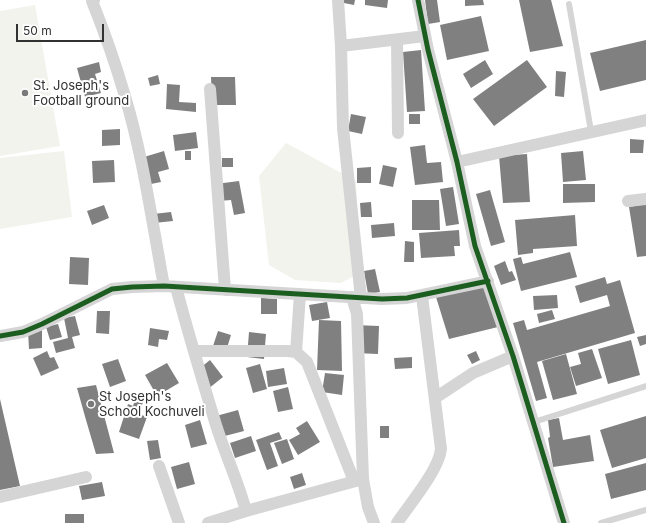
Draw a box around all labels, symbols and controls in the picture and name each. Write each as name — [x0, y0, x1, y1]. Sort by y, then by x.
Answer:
scale bar — [18, 16, 106, 42]
text: 50 m — [23, 23, 52, 38]
place label: St. Joseph's Football ground — [33, 78, 129, 109]
marker: St. Joseph's Football ground — [20, 88, 30, 98]
place label: St Joseph's School Kochuveli — [99, 389, 205, 420]
marker: St Joseph's School Kochuveli — [86, 399, 96, 409]

